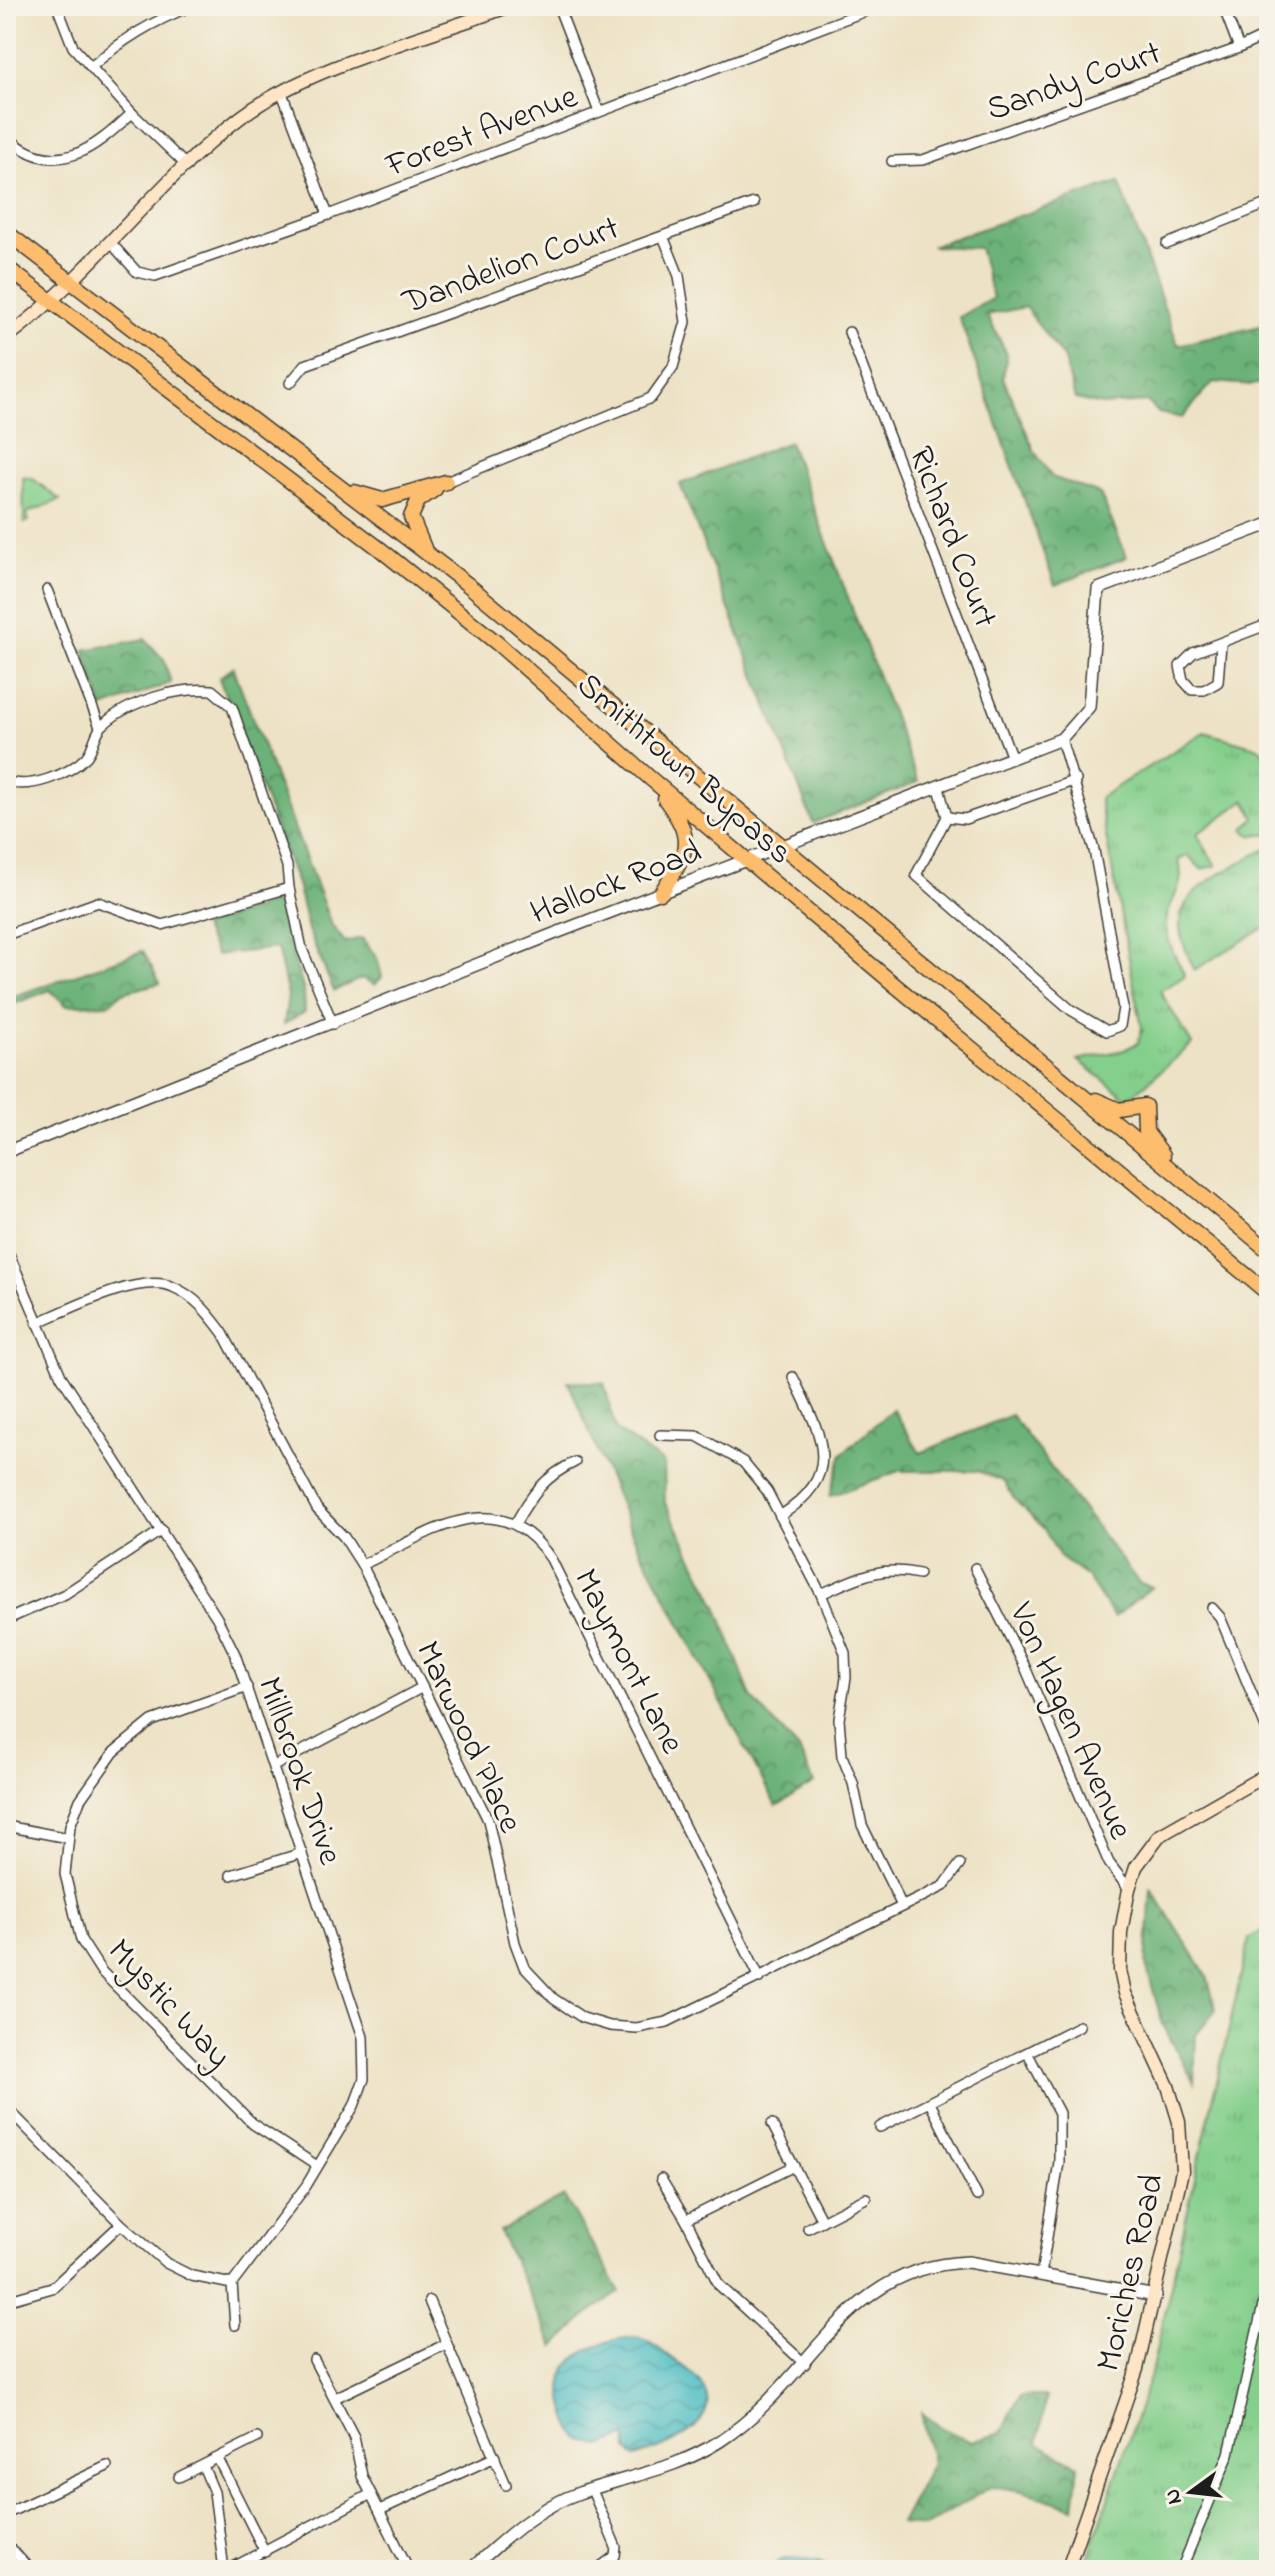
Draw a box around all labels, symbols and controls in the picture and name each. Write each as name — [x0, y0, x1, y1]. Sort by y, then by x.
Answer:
street label: Sandy Court — [981, 30, 1168, 136]
street label: Forest Avenue — [379, 73, 586, 193]
street label: Dandelion Court — [395, 204, 627, 329]
street label: Richard Court — [894, 440, 1009, 635]
street label: Smithtown Bypass — [564, 662, 802, 878]
street label: Hallock Road — [524, 828, 709, 939]
street label: Maymont Lane — [559, 1561, 696, 1764]
street label: Von Hagen Avenue — [994, 1594, 1144, 1849]
street label: Marwood Place — [401, 1634, 534, 1843]
street label: Millbrook Drive — [243, 1671, 354, 1873]
street label: Mystic Way — [95, 1929, 241, 2081]
street label: Moriches Road — [1085, 2169, 1179, 2377]
north arrow — [1151, 2452, 1231, 2532]
text: N — [1157, 2485, 1192, 2508]

